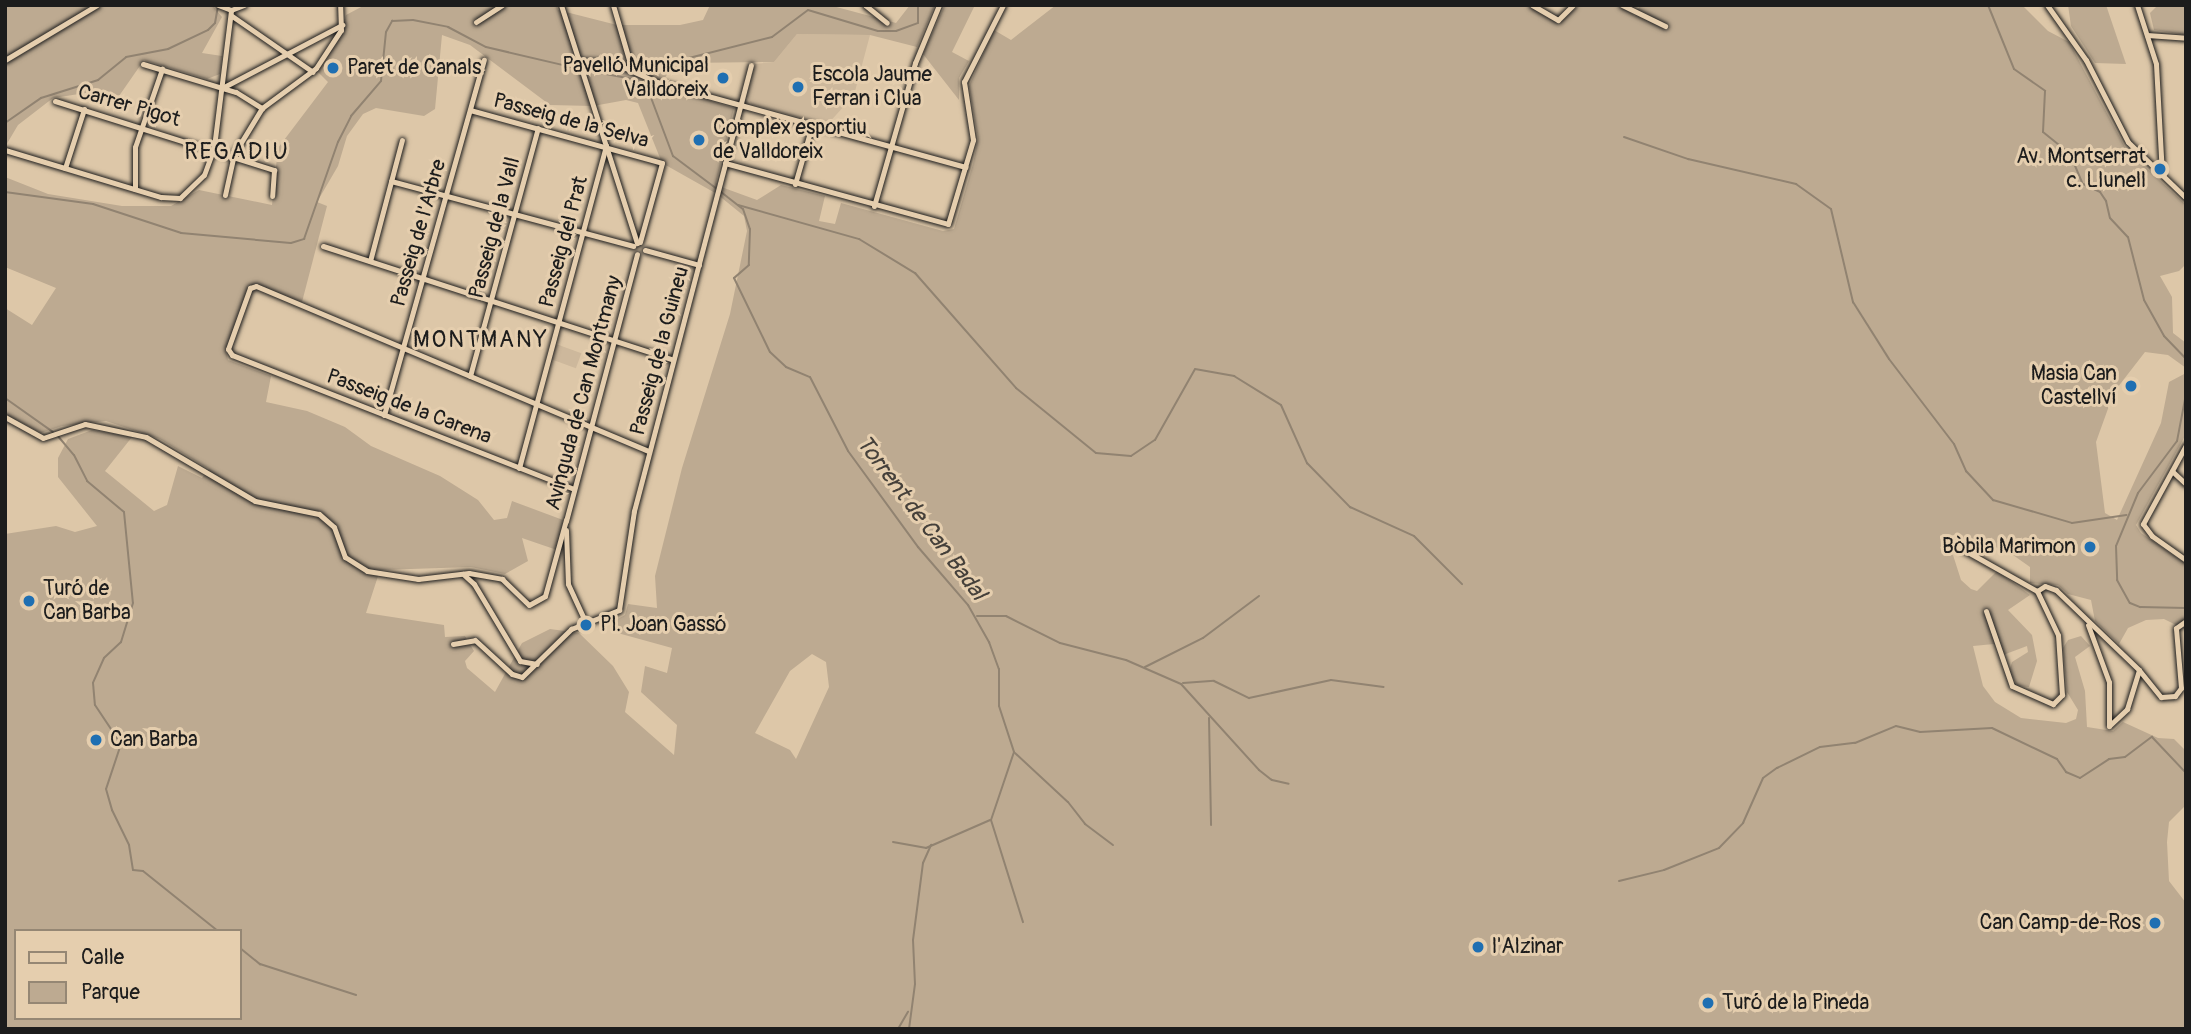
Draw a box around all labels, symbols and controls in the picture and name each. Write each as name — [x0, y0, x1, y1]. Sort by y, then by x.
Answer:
place label: Pavelló Municipal Valldoreix — [562, 53, 709, 103]
place label: Paret de Canals — [347, 55, 482, 81]
marker: Paret de Canals — [325, 60, 341, 76]
place label: Escola Jaume Ferran i Clua — [812, 62, 932, 112]
marker: Pavelló Municipal Valldoreix — [715, 70, 731, 86]
street label: Carrer Pigot — [75, 79, 183, 133]
marker: Escola Jaume Ferran i Clua — [790, 79, 806, 95]
street label: Passeig de la Selva — [490, 88, 652, 154]
place label: Complex esportiu de Valldoreix — [713, 115, 867, 165]
marker: Complex esportiu de Valldoreix — [691, 132, 707, 148]
district label: REGADIU — [185, 138, 289, 166]
place label: Av. Montserrat c. Llunell — [2016, 144, 2146, 194]
street label: Passeig de la Vall — [464, 154, 526, 302]
street label: Passeig de l'Arbre — [386, 157, 452, 309]
marker: Av. Montserrat c. Llunell — [2152, 161, 2168, 177]
street label: Passeig del Prat — [534, 173, 594, 311]
street label: Passeig de la Guineu — [625, 264, 695, 438]
street label: Avinguda de Can Montmany — [541, 273, 627, 513]
district label: MONTMANY — [414, 326, 548, 354]
place label: Masia Can Castellví — [2031, 361, 2117, 411]
street label: Passeig de la Carena — [323, 364, 495, 450]
marker: Masia Can Castellví — [2123, 378, 2139, 394]
water label: Torrent de Can Badal — [850, 430, 992, 606]
place label: Bòbila Marimon — [1942, 534, 2076, 560]
marker: Bòbila Marimon — [2082, 539, 2098, 555]
place label: Turó de Can Barba — [43, 576, 131, 626]
marker: Turó de Can Barba — [21, 593, 37, 609]
place label: Pl. Joan Gassó — [600, 612, 727, 638]
marker: Pl. Joan Gassó — [578, 617, 594, 633]
place label: Can Barba — [110, 727, 198, 753]
marker: Can Barba — [88, 732, 104, 748]
place label: Can Camp-de-Ros — [1980, 910, 2141, 936]
marker: Can Camp-de-Ros — [2147, 915, 2163, 931]
legend — [14, 929, 242, 1020]
place label: l'Alzinar — [1492, 934, 1563, 960]
marker: l'Alzinar — [1470, 939, 1486, 955]
text: Calle — [81, 944, 124, 971]
text: Parque — [81, 979, 140, 1006]
place label: Turó de la Pineda — [1722, 990, 1869, 1016]
marker: Turó de la Pineda — [1700, 995, 1716, 1011]

